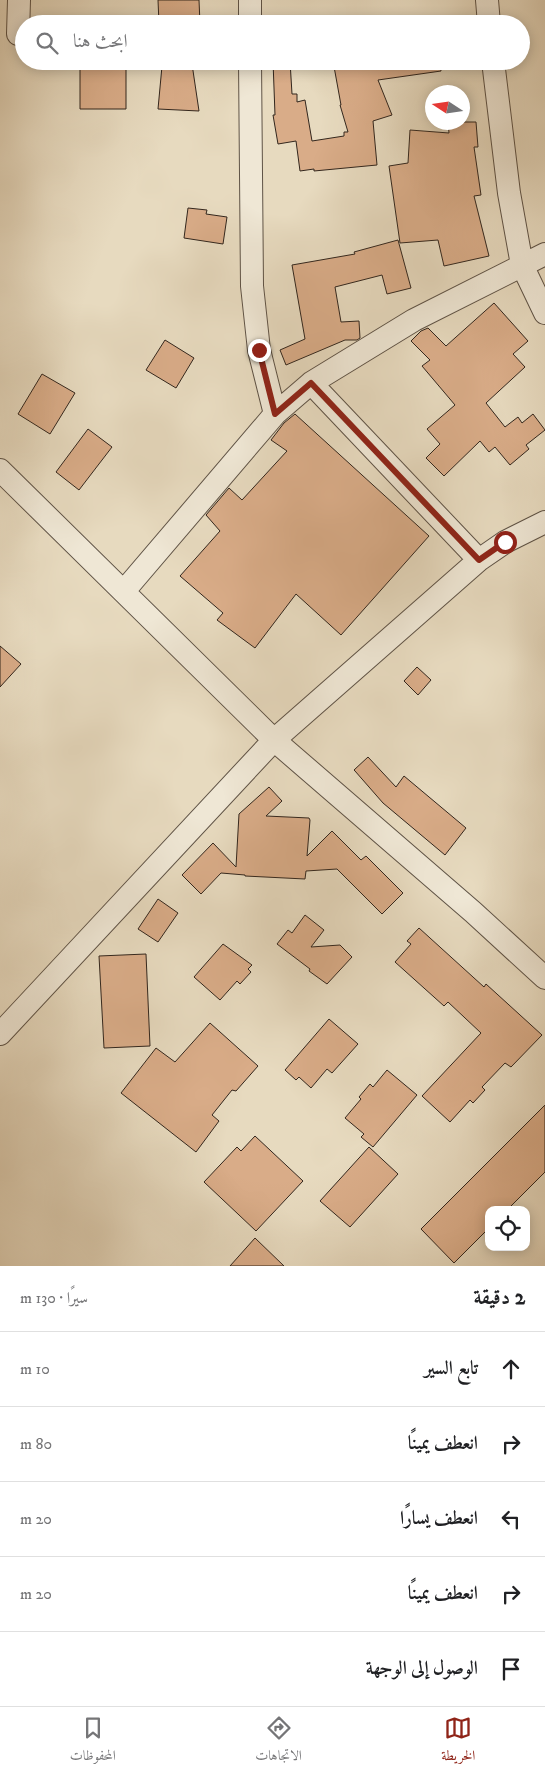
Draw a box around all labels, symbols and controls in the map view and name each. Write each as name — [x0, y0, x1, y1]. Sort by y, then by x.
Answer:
search box — [15, 15, 530, 70]
icon: search — [33, 29, 61, 57]
text: ابحث هنا — [73, 30, 128, 53]
north arrow — [425, 85, 470, 130]
route end — [248, 339, 271, 362]
route start — [494, 531, 517, 554]
map controls — [485, 1206, 530, 1251]
button: locate — [485, 1206, 530, 1251]
text: 2 دقيقة — [474, 1285, 525, 1311]
text: سيرًا · 130 m — [20, 1288, 88, 1308]
icon: ahead — [497, 1355, 525, 1383]
text: تابع السير — [424, 1357, 478, 1380]
text: 10 m — [20, 1359, 50, 1379]
icon: right — [497, 1430, 525, 1458]
text: انعطف يمينًا — [408, 1432, 478, 1455]
text: 80 m — [20, 1434, 52, 1454]
icon: left — [497, 1505, 525, 1533]
text: انعطف يسارًا — [400, 1507, 478, 1530]
text: 20 m — [20, 1509, 52, 1529]
icon: right — [497, 1580, 525, 1608]
text: انعطف يمينًا — [408, 1582, 478, 1605]
text: 20 m — [20, 1584, 52, 1604]
icon: arrive — [497, 1655, 525, 1683]
text: الوصول إلى الوجهة — [366, 1657, 478, 1680]
tab: المحفوظات — [70, 1714, 116, 1769]
tab: الاتجاهات — [255, 1714, 302, 1769]
tab: الخريطة — [441, 1714, 475, 1769]

